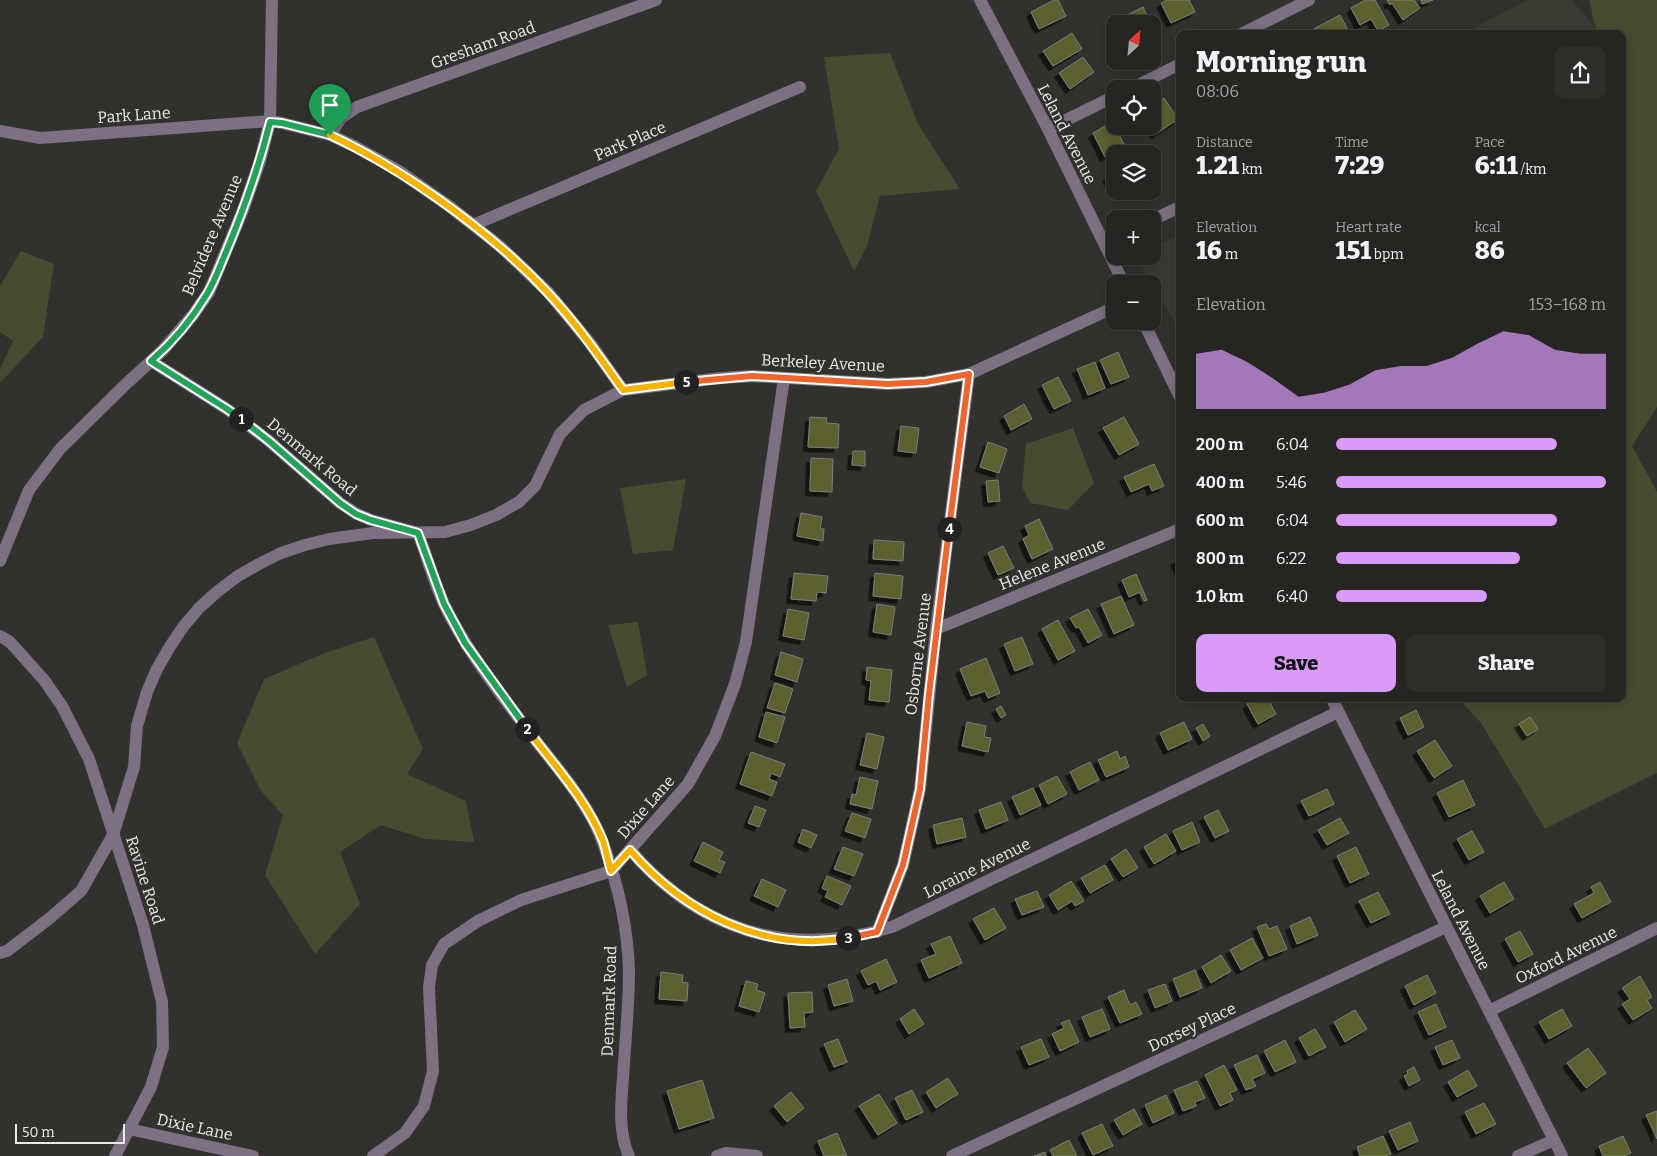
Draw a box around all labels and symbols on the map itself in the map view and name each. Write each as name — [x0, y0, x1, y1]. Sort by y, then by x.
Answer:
north arrow — [1106, 15, 1161, 70]
street label: Gresham Road — [428, 17, 538, 73]
street label: Leland Avenue — [1034, 81, 1100, 187]
pin — [309, 84, 351, 135]
street label: Park Lane — [97, 103, 171, 127]
street label: Park Place — [591, 117, 669, 165]
street label: Belvidere Avenue — [178, 172, 246, 298]
street label: Berkeley Avenue — [761, 350, 885, 376]
pin: 5 — [674, 370, 698, 394]
pin: 1 — [228, 406, 254, 432]
street label: Denmark Road — [263, 414, 361, 500]
pin: 4 — [936, 516, 962, 542]
street label: Helene Avenue — [996, 534, 1108, 594]
street label: Osborne Avenue — [901, 592, 935, 716]
pin: 2 — [514, 716, 540, 742]
street label: Dixie Lane — [613, 772, 679, 842]
street label: Ravine Road — [122, 834, 168, 927]
street label: Loraine Avenue — [921, 834, 1033, 902]
street label: Leland Avenue — [1428, 867, 1494, 973]
street label: Oxford Avenue — [1512, 922, 1620, 988]
pin: 3 — [836, 926, 860, 950]
street label: Denmark Road — [598, 945, 620, 1057]
street label: Dorsey Place — [1145, 998, 1239, 1056]
street label: Dixie Lane — [155, 1110, 235, 1144]
scale bar — [15, 1121, 125, 1144]

